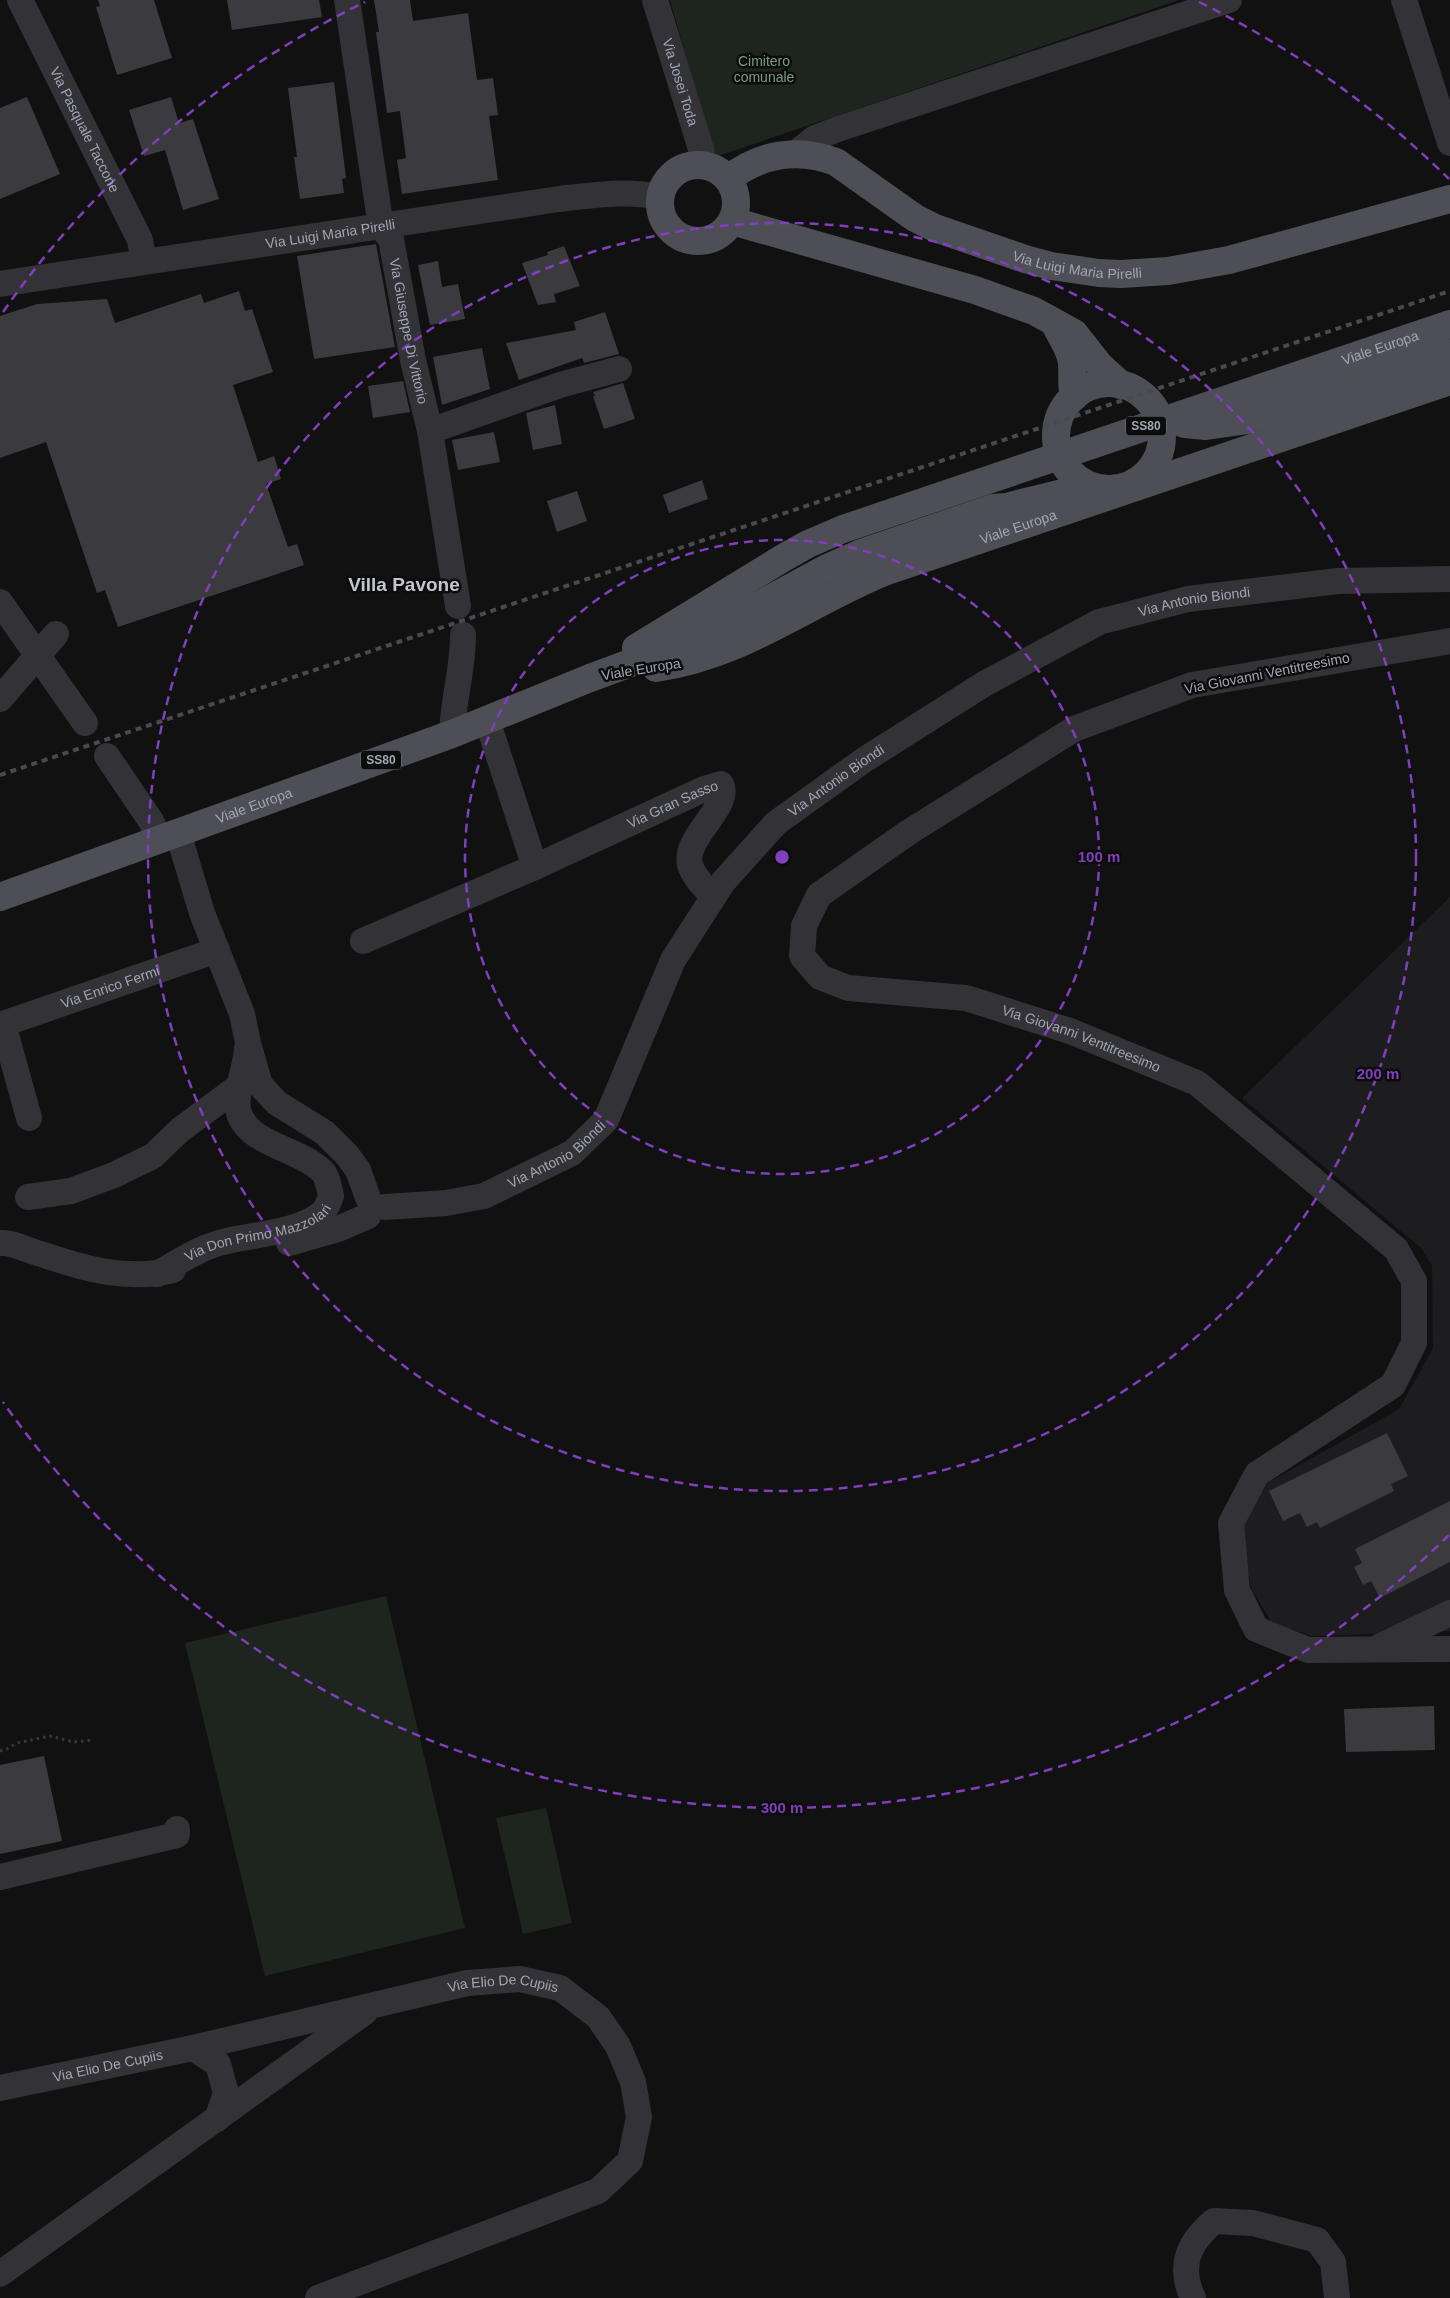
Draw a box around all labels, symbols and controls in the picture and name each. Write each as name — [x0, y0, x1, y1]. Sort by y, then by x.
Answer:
street label: Via Josei Toda — [659, 37, 701, 128]
park label: Cimitero comunale — [734, 53, 795, 85]
street label: Via Pasquale Taccone — [47, 64, 123, 195]
street label: Via Luigi Maria Pirelli — [264, 216, 396, 252]
street label: Via Luigi Maria Pirelli — [1011, 247, 1142, 282]
street label: Via Giuseppe Di Vittorio — [387, 257, 431, 406]
street label: Viale Europa — [1340, 327, 1421, 368]
road number: SS80 — [1126, 416, 1166, 436]
street label: Viale Europa — [978, 506, 1059, 547]
district label: Villa Pavone — [348, 574, 460, 595]
street label: Via Antonio Biondi — [1136, 584, 1251, 620]
street label: Via Giovanni Ventitreesimo — [1183, 649, 1351, 697]
street label: Viale Europa — [600, 655, 682, 683]
street label: Via Antonio Biondi — [785, 741, 887, 820]
road number: SS80 — [361, 750, 401, 770]
street label: Via Gran Sasso — [625, 777, 720, 831]
street label: Viale Europa — [214, 784, 295, 827]
centre of rings — [773, 848, 791, 866]
text: 100 m — [1078, 848, 1120, 865]
street label: Via Enrico Fermi — [59, 962, 162, 1011]
street label: Via Giovanni Ventitreesimo — [1000, 1002, 1163, 1075]
text: 200 m — [1357, 1065, 1399, 1082]
street label: Via Antonio Biondi — [505, 1117, 608, 1191]
street label: Via Don Primo Mazzolari — [182, 1202, 334, 1265]
text: 300 m — [761, 1799, 803, 1816]
street label: Via Elio De Cupiis — [446, 1971, 560, 1995]
street label: Via Elio De Cupiis — [51, 2046, 164, 2085]

